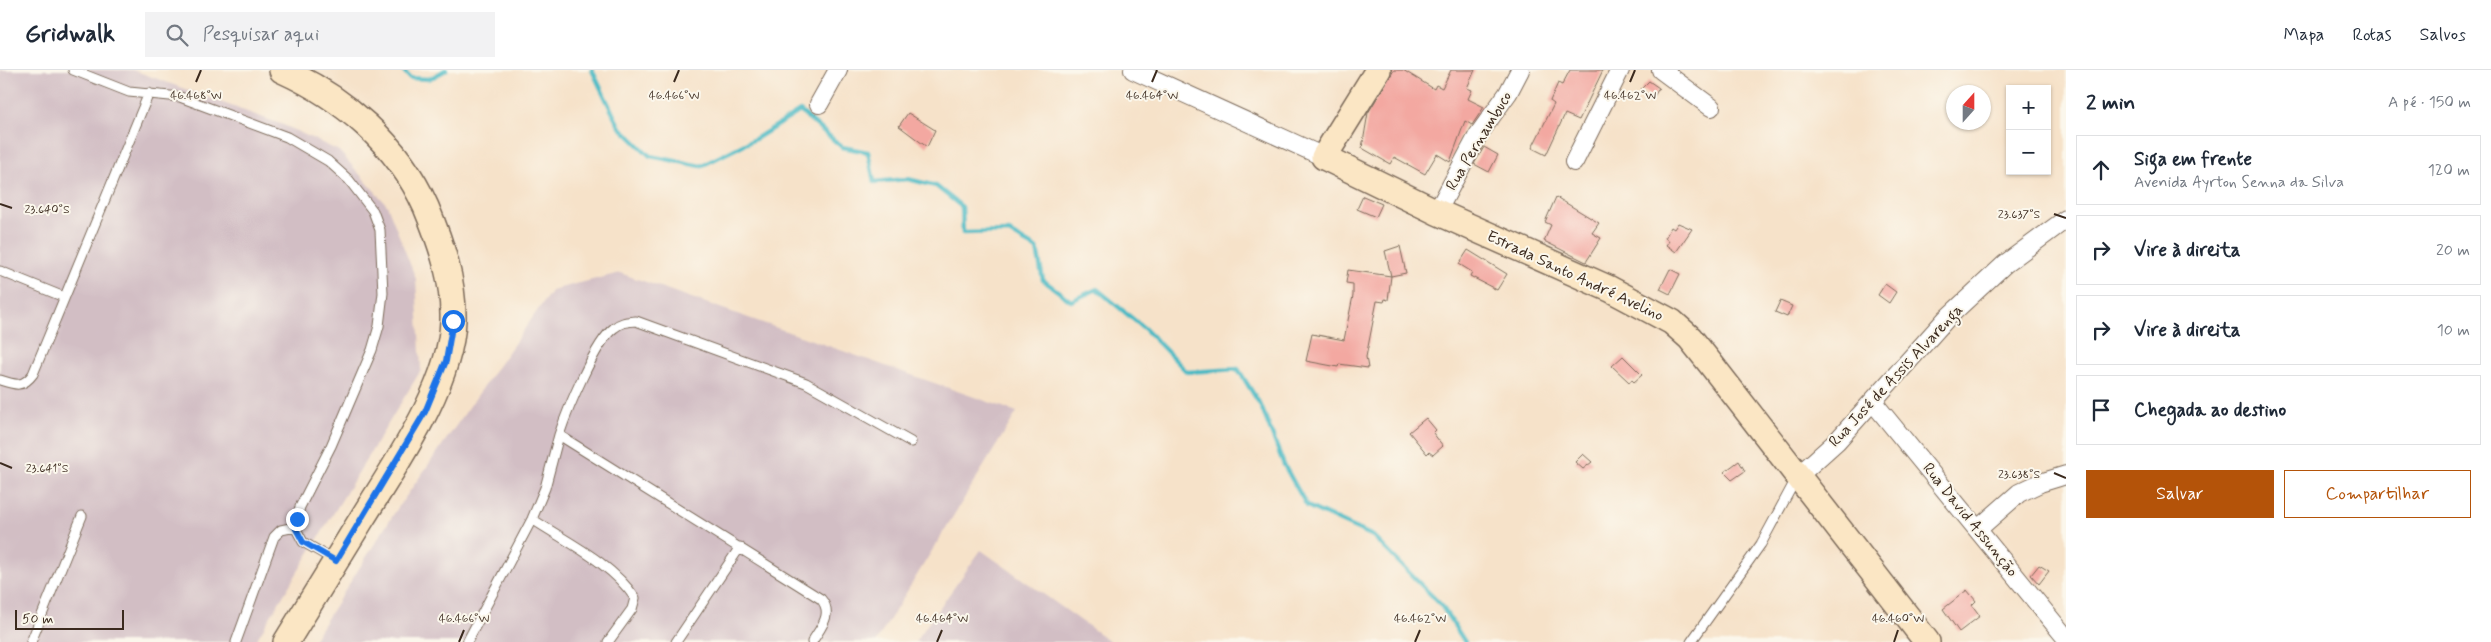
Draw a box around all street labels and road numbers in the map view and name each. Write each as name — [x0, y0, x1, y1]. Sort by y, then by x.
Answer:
street label: Rua Pernambuco — [1441, 87, 1517, 195]
street label: Estrada Santo André Avelino — [1483, 226, 1667, 326]
street label: Rua José de Assis Alvarenga — [1824, 300, 1968, 453]
street label: Rua David Assunção — [1918, 459, 2023, 581]

